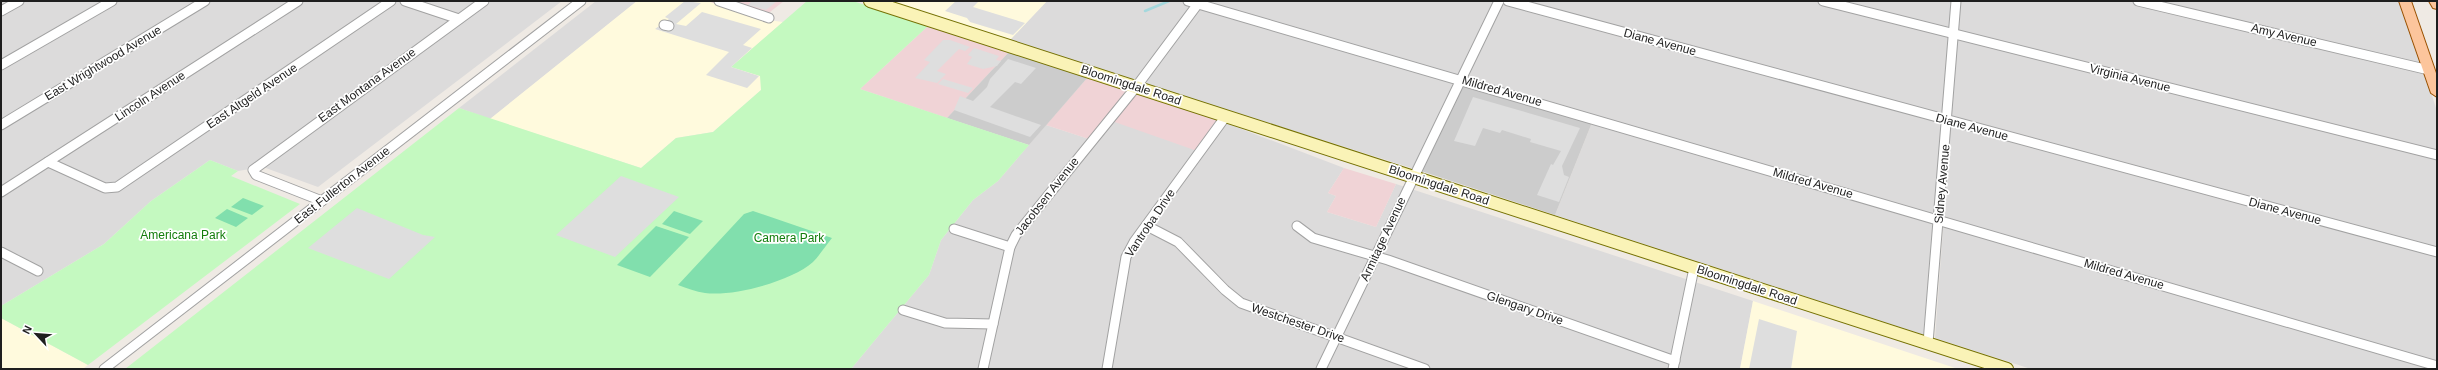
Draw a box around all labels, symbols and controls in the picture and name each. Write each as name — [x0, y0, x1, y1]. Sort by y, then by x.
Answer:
street label: Amy Avenue — [2250, 21, 2319, 49]
street label: East Wrightwood Avenue — [42, 22, 164, 103]
street label: Diane Avenue — [1622, 26, 1698, 58]
street label: East Montana Avenue — [315, 45, 419, 125]
street label: East Altgeld Avenue — [204, 60, 300, 132]
street label: Virginia Avenue — [2088, 61, 2172, 95]
street label: Bloomingdale Road — [1079, 62, 1183, 108]
street label: Lincoln Avenue — [112, 68, 188, 124]
street label: Mildred Avenue — [1460, 73, 1544, 109]
street label: Diane Avenue — [1934, 111, 2010, 143]
street label: East Fullerton Avenue — [292, 143, 393, 227]
street label: Sidney Avenue — [1932, 143, 1952, 224]
street label: Jacobsen Avenue — [1012, 154, 1082, 238]
street label: Bloomingdale Road — [1387, 162, 1491, 208]
street label: Mildred Avenue — [1771, 165, 1855, 201]
street label: Vantroba Drive — [1122, 186, 1178, 260]
street label: Armitage Avenue — [1357, 194, 1409, 283]
street label: Diane Avenue — [2247, 195, 2323, 227]
park label: Americana Park — [140, 228, 227, 242]
park label: Camera Park — [754, 231, 825, 245]
street label: Mildred Avenue — [2082, 256, 2166, 292]
street label: Bloomingdale Road — [1695, 262, 1799, 308]
street label: Glengary Drive — [1485, 288, 1565, 328]
street label: Westchester Drive — [1249, 300, 1347, 346]
north arrow — [16, 314, 56, 354]
text: N — [20, 323, 34, 336]

